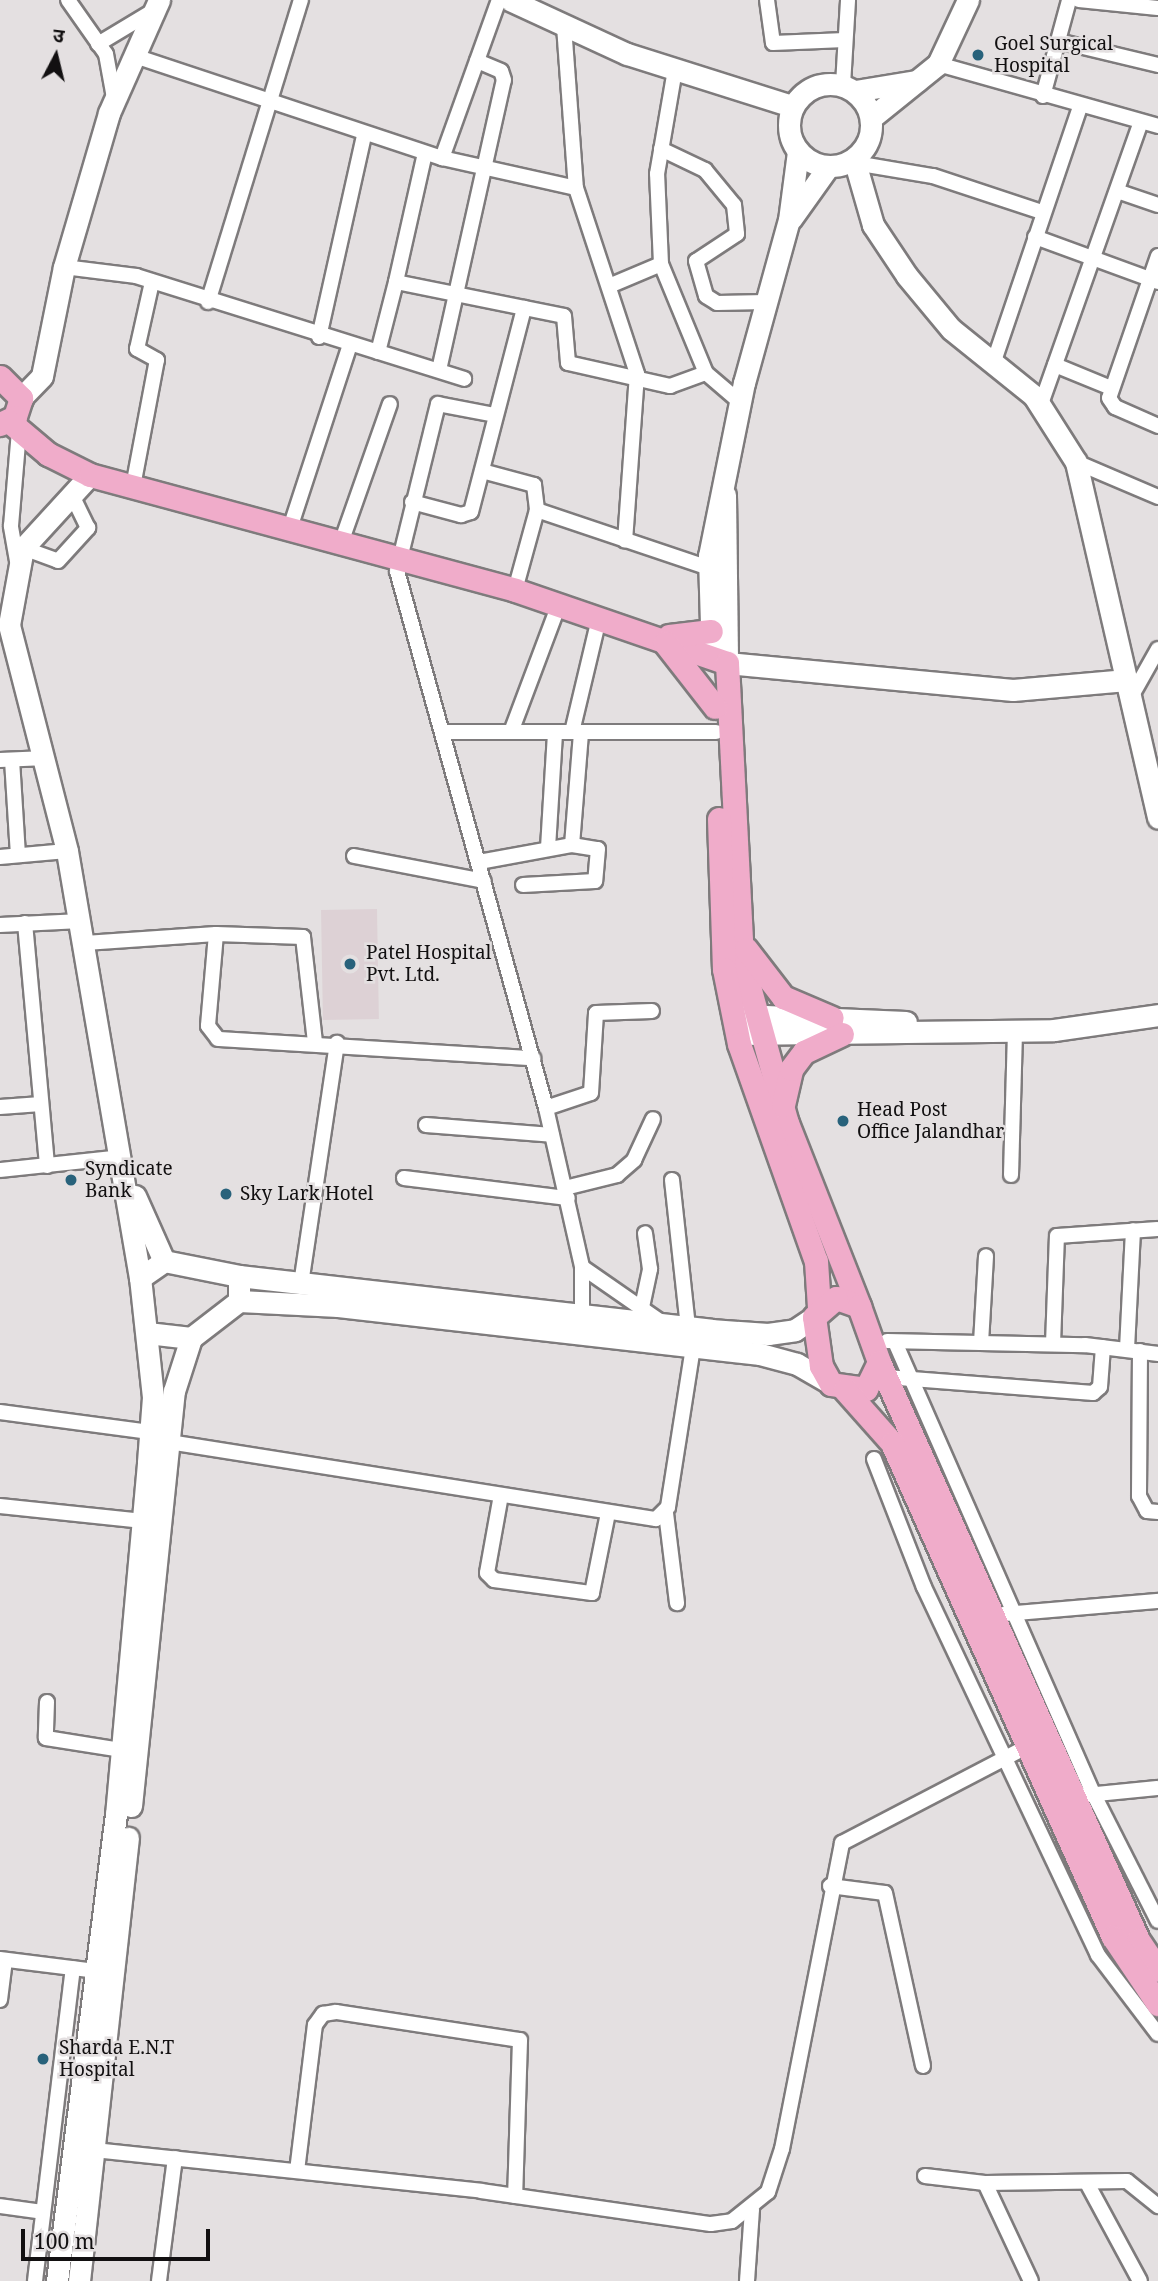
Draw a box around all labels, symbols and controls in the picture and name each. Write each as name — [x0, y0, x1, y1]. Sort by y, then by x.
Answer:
north arrow — [21, 21, 91, 91]
text: उ — [51, 22, 66, 49]
place label: Goel Surgical Hospital — [994, 33, 1113, 77]
marker: Goel Surgical Hospital — [968, 45, 988, 65]
place label: Patel Hospital Pvt. Ltd. — [366, 942, 491, 986]
marker: Patel Hospital Pvt. Ltd. — [340, 954, 360, 974]
place label: Head Post Office Jalandhar — [857, 1099, 1004, 1143]
marker: Head Post Office Jalandhar — [835, 1113, 851, 1129]
place label: Syndicate Bank — [85, 1158, 173, 1202]
marker: Syndicate Bank — [63, 1172, 79, 1188]
place label: Sky Lark Hotel — [240, 1183, 373, 1205]
marker: Sky Lark Hotel — [218, 1186, 234, 1202]
place label: Sharda E.N.T Hospital — [59, 2037, 174, 2081]
marker: Sharda E.N.T Hospital — [33, 2049, 53, 2069]
scale bar — [24, 2214, 214, 2258]
text: 100 m — [34, 2227, 95, 2255]

